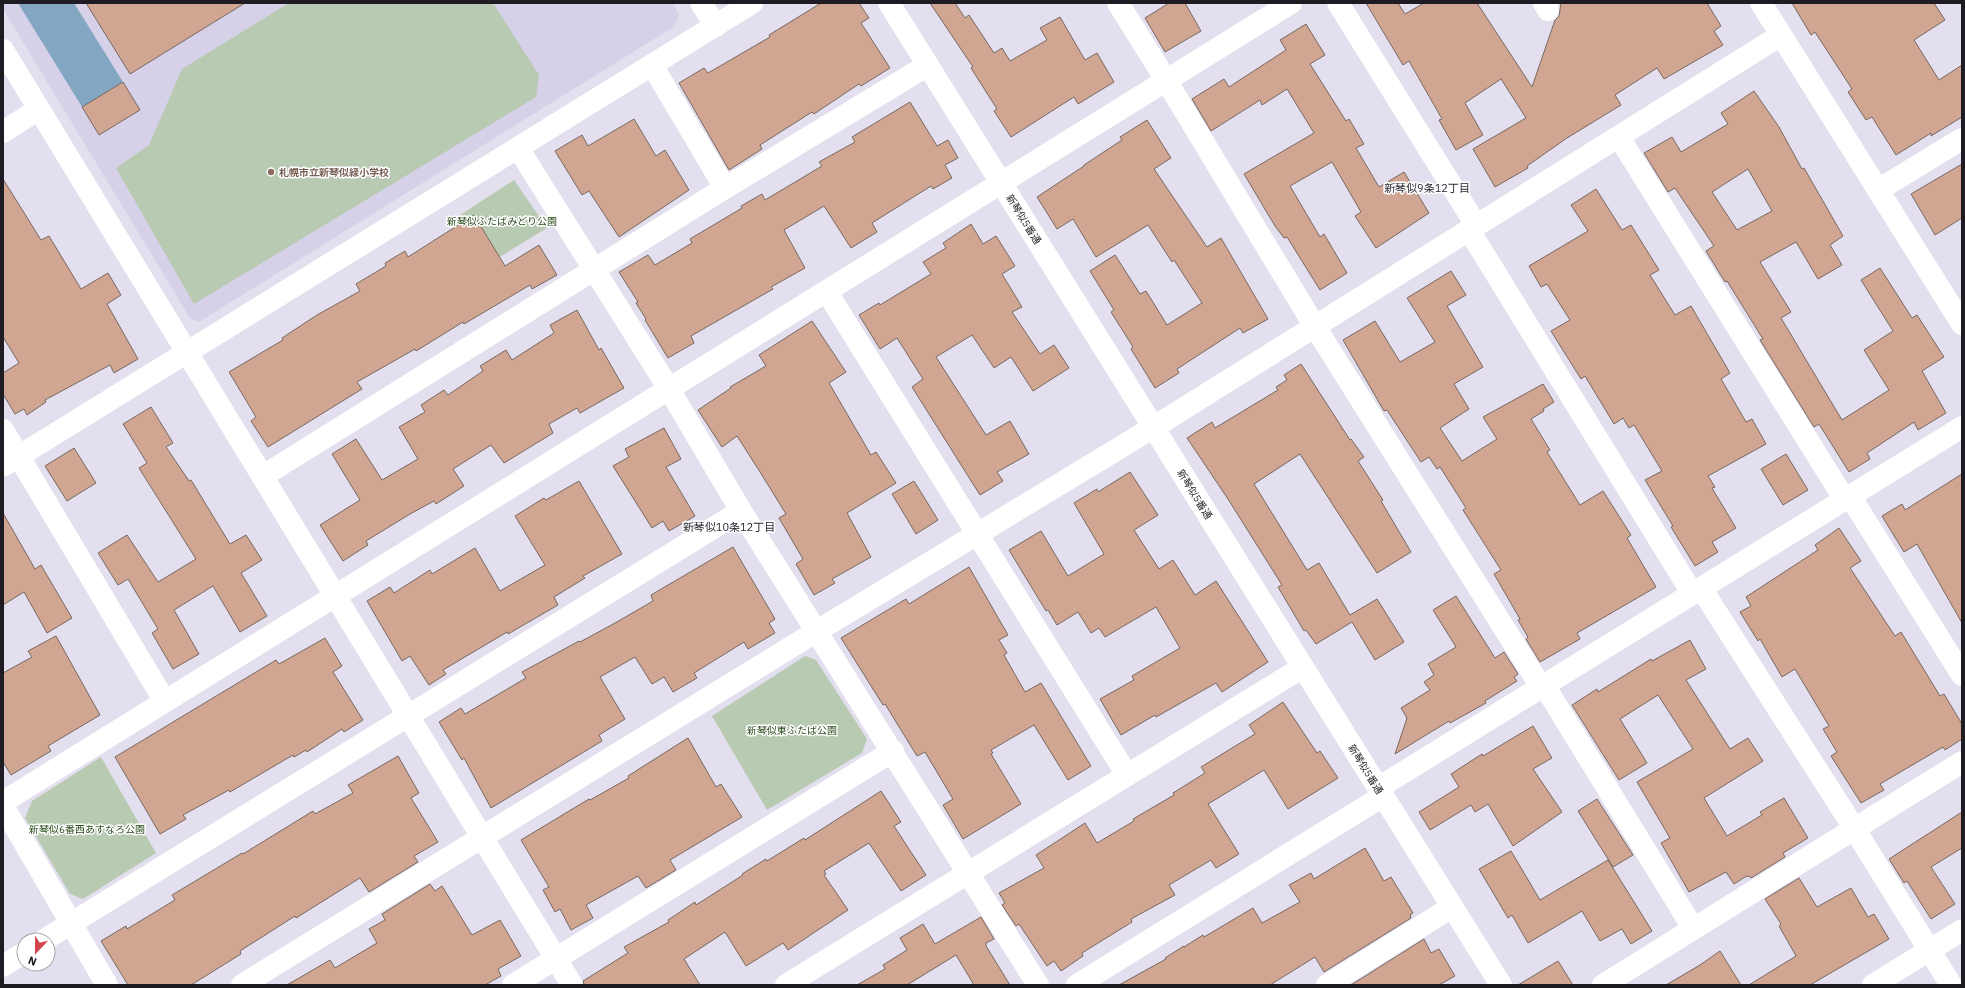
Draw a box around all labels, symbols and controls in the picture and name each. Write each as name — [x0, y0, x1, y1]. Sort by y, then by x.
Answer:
place label: 札幌市立新琴似緑小学校 — [279, 166, 389, 179]
marker: 札幌市立新琴似緑小学校 — [266, 167, 276, 177]
district label: 新琴似9条12丁目 — [1384, 181, 1470, 195]
street label: 新琴似5番通 — [1003, 192, 1044, 246]
park label: 新琴似ふたばみどり公園 — [447, 215, 557, 228]
street label: 新琴似5番通 — [1174, 467, 1215, 521]
district label: 新琴似10条12丁目 — [683, 520, 775, 534]
park label: 新琴似東ふたば公園 — [747, 724, 837, 737]
street label: 新琴似5番通 — [1345, 742, 1386, 796]
park label: 新琴似6番西あすなろ公園 — [29, 823, 145, 836]
north arrow — [16, 932, 56, 972]
text: N — [26, 953, 39, 969]

